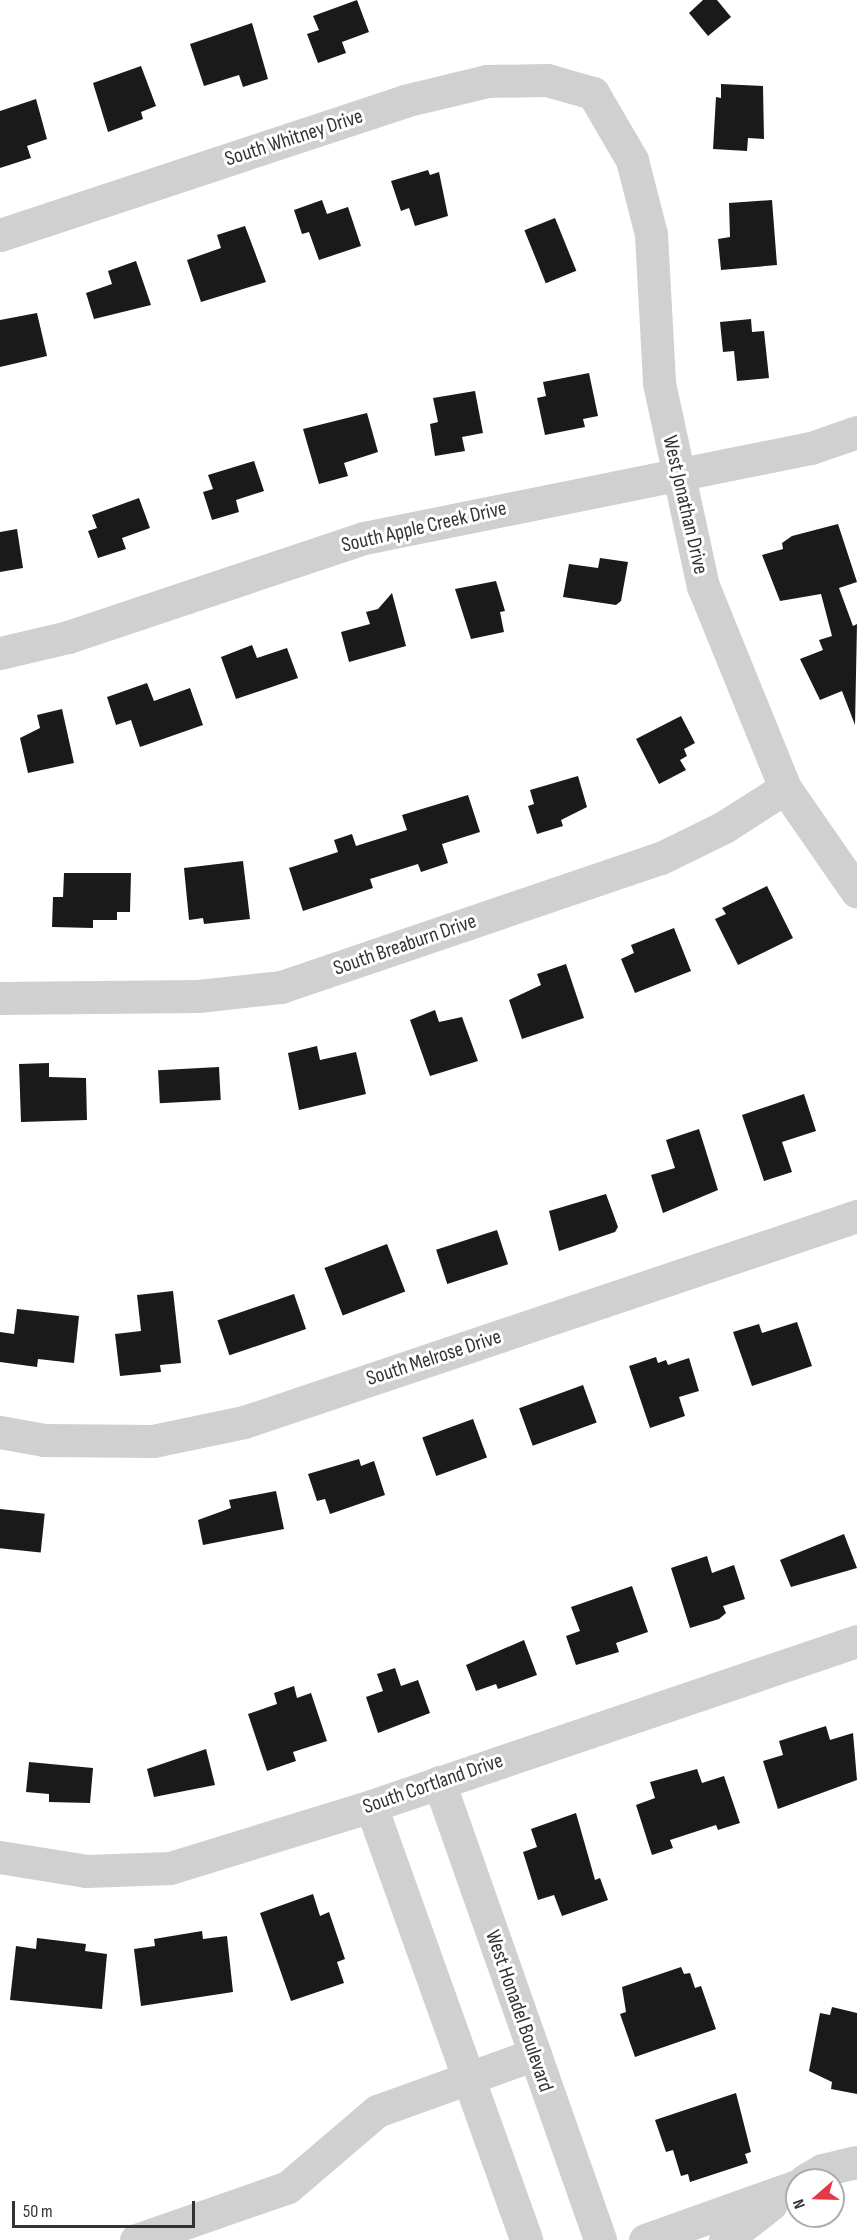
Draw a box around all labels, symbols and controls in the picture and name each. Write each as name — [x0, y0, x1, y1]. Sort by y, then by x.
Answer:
street label: South Whitney Drive — [222, 104, 366, 172]
street label: West Jonathan Drive — [657, 433, 713, 577]
street label: South Apple Creek Drive — [339, 496, 509, 558]
street label: South Breaburn Drive — [330, 909, 480, 981]
street label: South Melrose Drive — [363, 1324, 505, 1392]
street label: South Cortland Drive — [360, 1748, 506, 1820]
street label: West Honadel Boulevard — [480, 1927, 558, 2095]
north arrow — [785, 2168, 845, 2228]
scale bar — [15, 2189, 198, 2227]
text: N — [789, 2196, 810, 2211]
text: 50 m — [23, 2201, 53, 2222]

